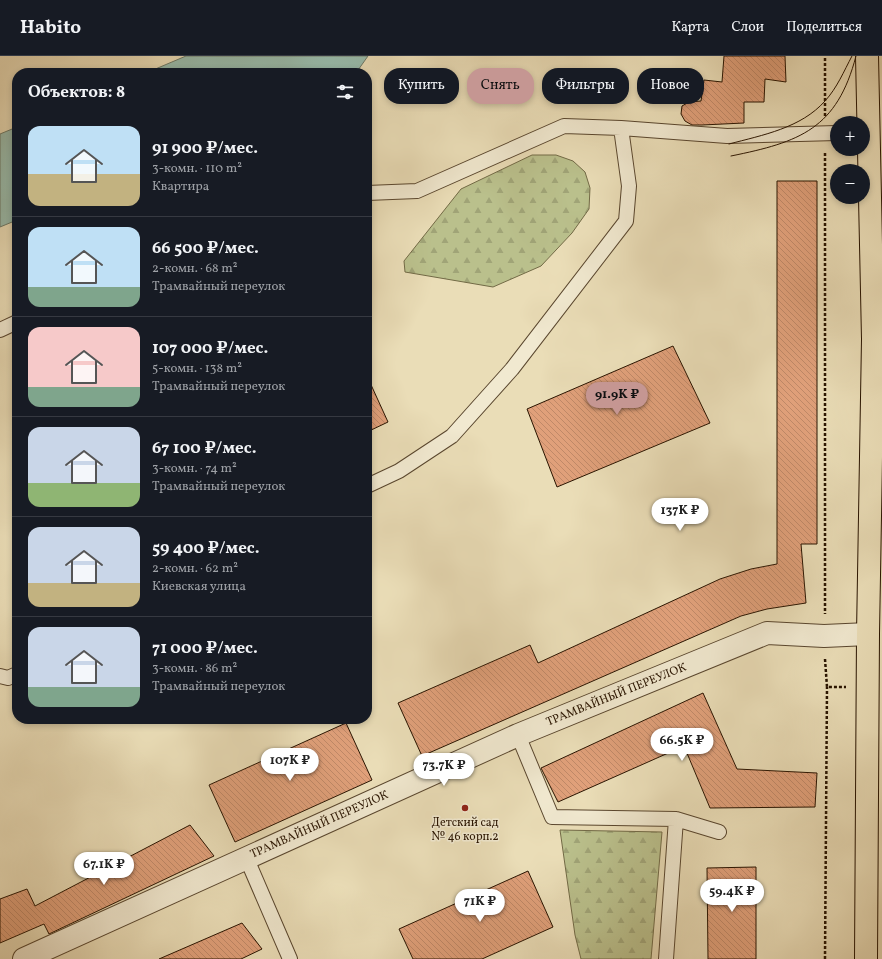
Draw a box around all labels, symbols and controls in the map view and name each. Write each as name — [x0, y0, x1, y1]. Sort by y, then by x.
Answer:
text: Habito — [20, 15, 81, 41]
text: Карта — [671, 18, 709, 37]
text: Слои — [731, 18, 764, 37]
text: Поделиться — [786, 18, 862, 37]
chip: Купить — [384, 68, 459, 104]
chip: Снять — [467, 68, 534, 104]
chip: Фильтры — [542, 68, 629, 104]
chip: Новое — [637, 68, 704, 104]
text: Объектов: 8 — [28, 81, 125, 104]
icon: filters — [334, 81, 356, 103]
map controls — [830, 116, 870, 204]
button: + — [830, 116, 870, 156]
text: 91 900 ₽/мес. — [152, 137, 258, 160]
icon: home — [60, 142, 108, 190]
text: 3-комн. · 110 m² — [152, 160, 242, 178]
button: − — [830, 164, 870, 204]
text: Квартира — [152, 178, 209, 196]
text: 66 500 ₽/мес. — [152, 237, 259, 260]
icon: home — [60, 243, 108, 291]
text: 2-комн. · 68 m² — [152, 260, 238, 278]
text: Трамвайный переулок — [152, 278, 285, 296]
text: 107 000 ₽/мес. — [152, 337, 268, 360]
icon: home — [60, 343, 108, 391]
text: 5-комн. · 138 m² — [152, 360, 242, 378]
text: Трамвайный переулок — [152, 378, 285, 396]
pin: 91.9K ₽ — [580, 382, 654, 416]
text: 91.9K ₽ — [595, 386, 639, 404]
text: 67 100 ₽/мес. — [152, 437, 257, 460]
icon: home — [60, 443, 108, 491]
text: 3-комн. · 74 m² — [152, 460, 237, 478]
text: Трамвайный переулок — [152, 478, 285, 496]
pin: 137K ₽ — [647, 498, 713, 532]
text: 137K ₽ — [660, 502, 700, 520]
text: 59 400 ₽/мес. — [152, 537, 260, 560]
icon: home — [60, 543, 108, 591]
text: 2-комн. · 62 m² — [152, 560, 238, 578]
text: Киевская улица — [152, 578, 246, 596]
text: 71 000 ₽/мес. — [152, 637, 258, 660]
icon: home — [60, 643, 108, 691]
street label: ТРАМВАЙНЫЙ ПЕРЕУЛОК — [544, 659, 689, 730]
text: 3-комн. · 86 m² — [152, 660, 237, 678]
text: Трамвайный переулок — [152, 678, 285, 696]
pin: 66.5K ₽ — [645, 728, 719, 762]
text: 66.5K ₽ — [659, 732, 705, 750]
pin: 107K ₽ — [257, 748, 323, 782]
text: 107K ₽ — [270, 752, 310, 770]
pin: 73.7K ₽ — [407, 753, 481, 787]
text: 73.7K ₽ — [422, 757, 466, 775]
street label: ТРАМВАЙНЫЙ ПЕРЕУЛОК — [247, 786, 391, 863]
marker: Детский сад № 46 корп.2 — [460, 803, 470, 813]
place label: Детский сад № 46 корп.2 — [431, 815, 499, 845]
pin: 67.1K ₽ — [67, 852, 141, 886]
text: 67.1K ₽ — [83, 856, 125, 874]
pin: 59.4K ₽ — [695, 879, 769, 913]
text: 59.4K ₽ — [709, 883, 755, 901]
pin: 71K ₽ — [452, 889, 508, 923]
text: 71K ₽ — [464, 893, 496, 911]

